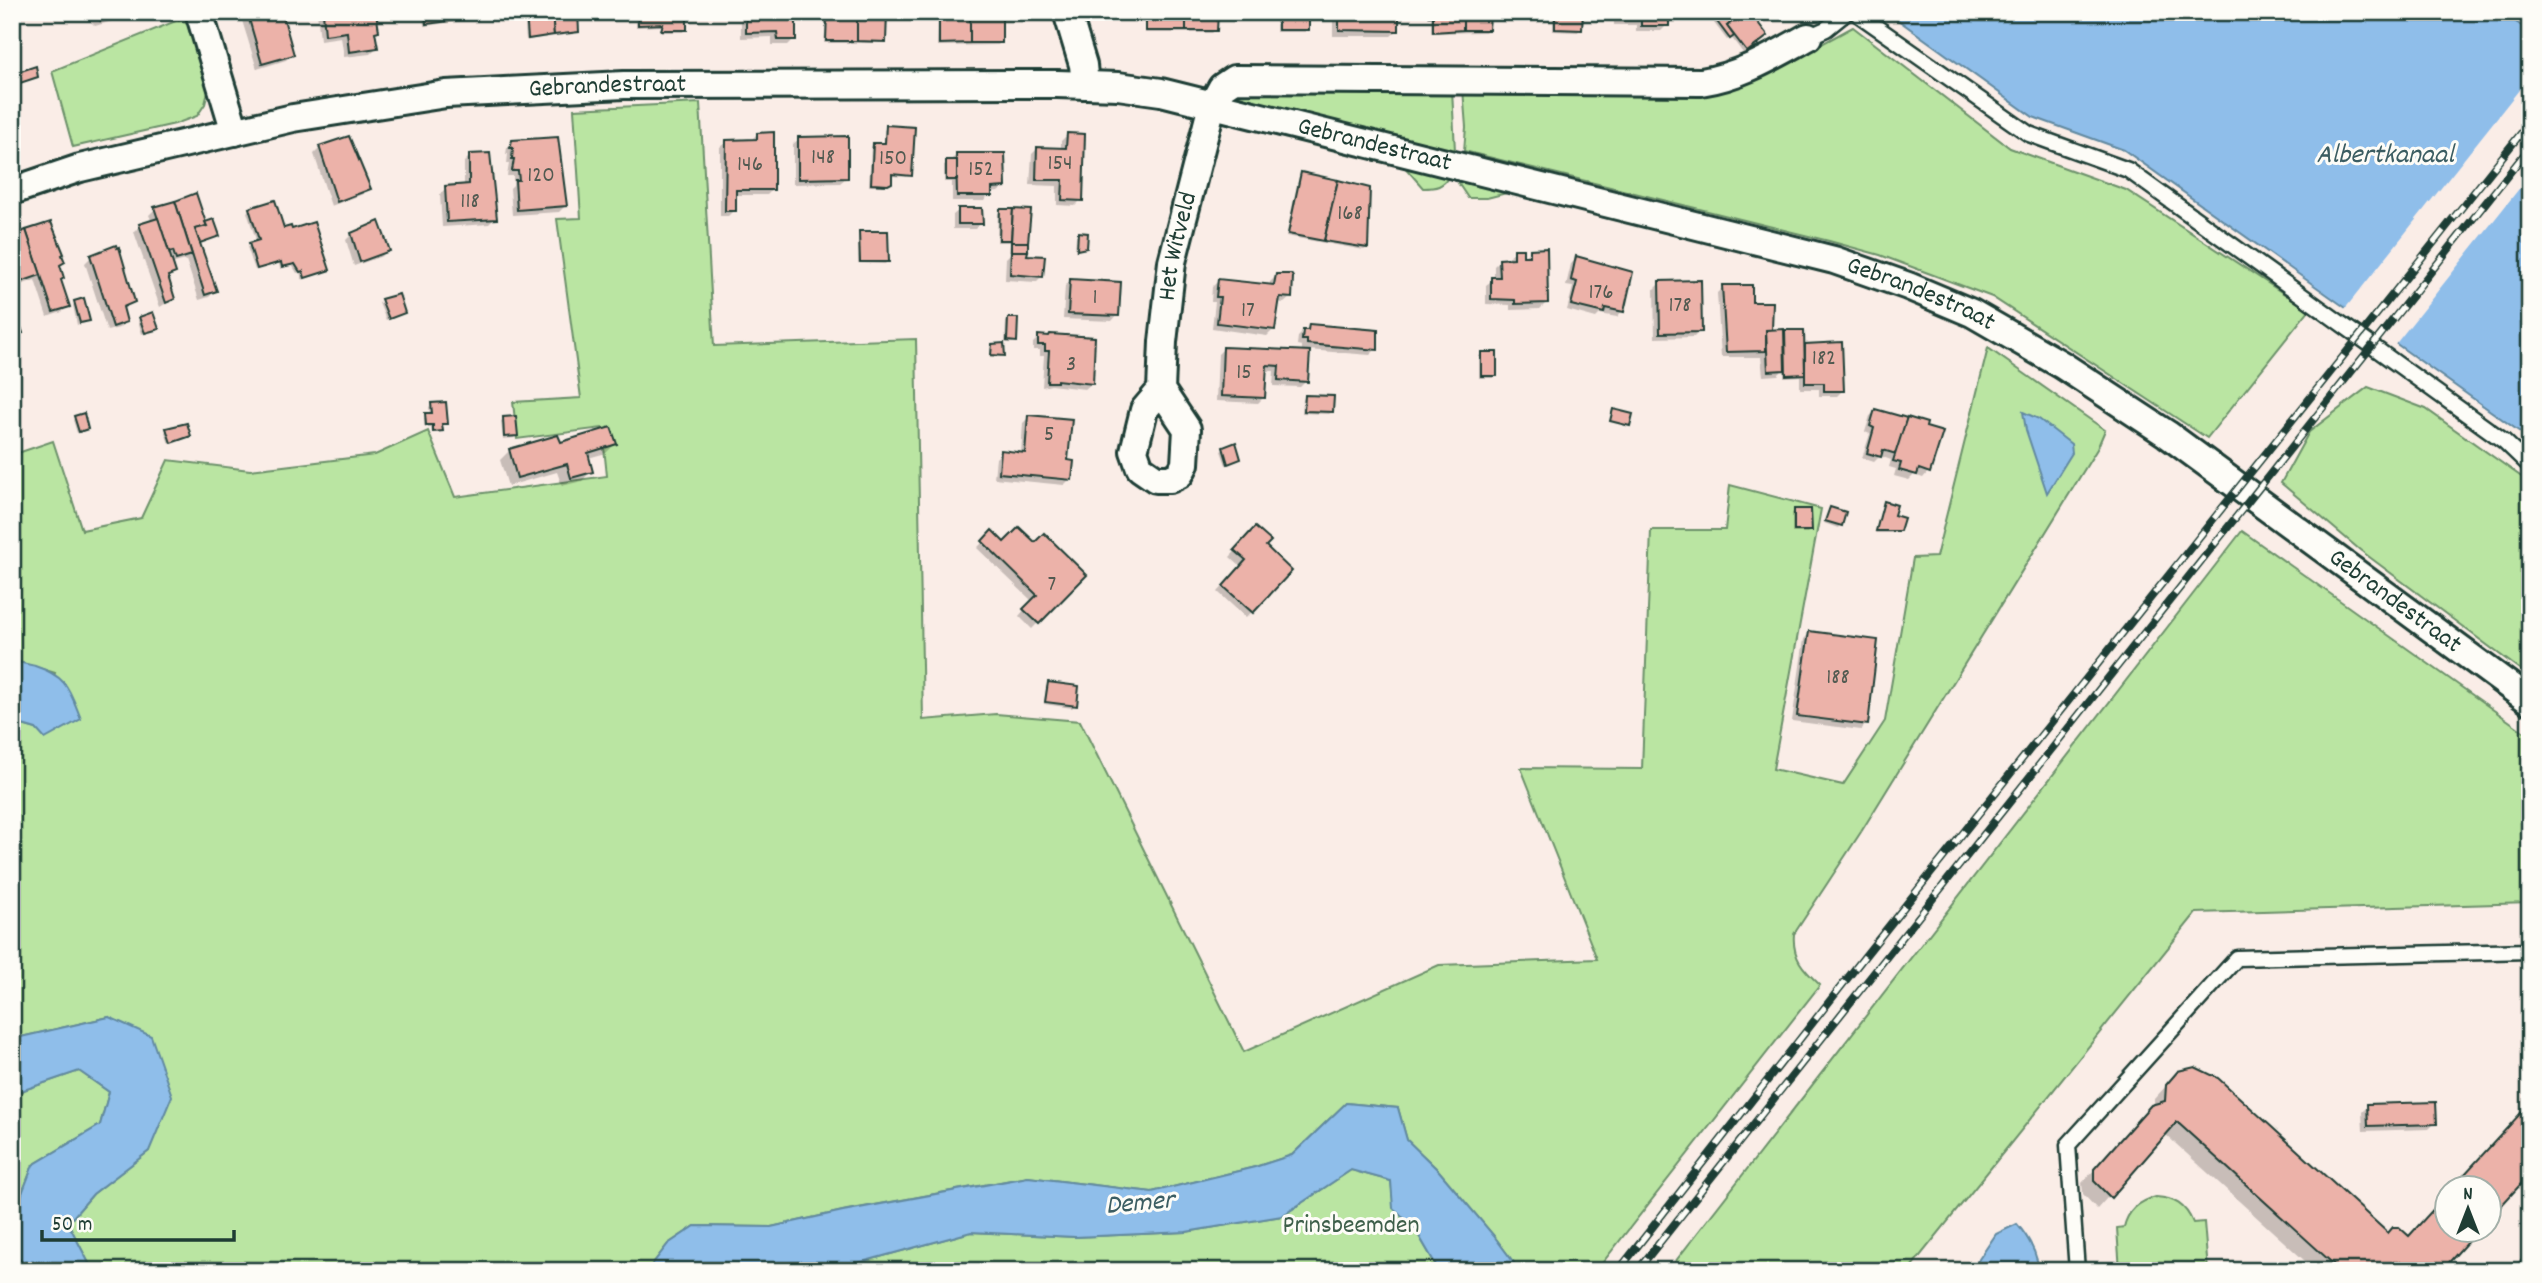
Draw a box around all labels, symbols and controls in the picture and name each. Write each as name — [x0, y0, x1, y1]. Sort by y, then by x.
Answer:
street label: Gebrandestraat — [528, 66, 687, 108]
street label: Gebrandestraat — [1293, 108, 1456, 182]
water label: Albertkanaal — [2316, 137, 2456, 177]
house number: 148 — [811, 142, 835, 175]
house number: 150 — [879, 143, 907, 176]
house number: 154 — [1047, 148, 1073, 181]
house number: 146 — [737, 149, 763, 182]
house number: 152 — [968, 154, 994, 187]
house number: 120 — [527, 160, 555, 193]
house number: 118 — [460, 186, 480, 219]
street label: Het Witveld — [1149, 188, 1208, 303]
house number: 168 — [1337, 198, 1363, 231]
street label: Gebrandestraat — [1841, 247, 2002, 341]
house number: 176 — [1588, 277, 1614, 310]
house number: 1 — [1092, 282, 1098, 315]
house number: 178 — [1668, 290, 1692, 323]
house number: 17 — [1241, 295, 1255, 328]
house number: 182 — [1812, 343, 1836, 376]
house number: 3 — [1066, 349, 1076, 382]
house number: 15 — [1236, 357, 1252, 390]
house number: 5 — [1044, 419, 1054, 452]
street label: Gebrandestraat — [2320, 540, 2470, 663]
house number: 7 — [1048, 569, 1056, 602]
house number: 188 — [1826, 662, 1850, 695]
north arrow — [2434, 1174, 2504, 1244]
water label: Demer — [1104, 1182, 1180, 1228]
text: N — [2463, 1182, 2473, 1209]
scale bar — [42, 1199, 234, 1243]
park label: Prinsbeemden — [1283, 1208, 1419, 1245]
text: 50 m — [52, 1211, 92, 1241]

